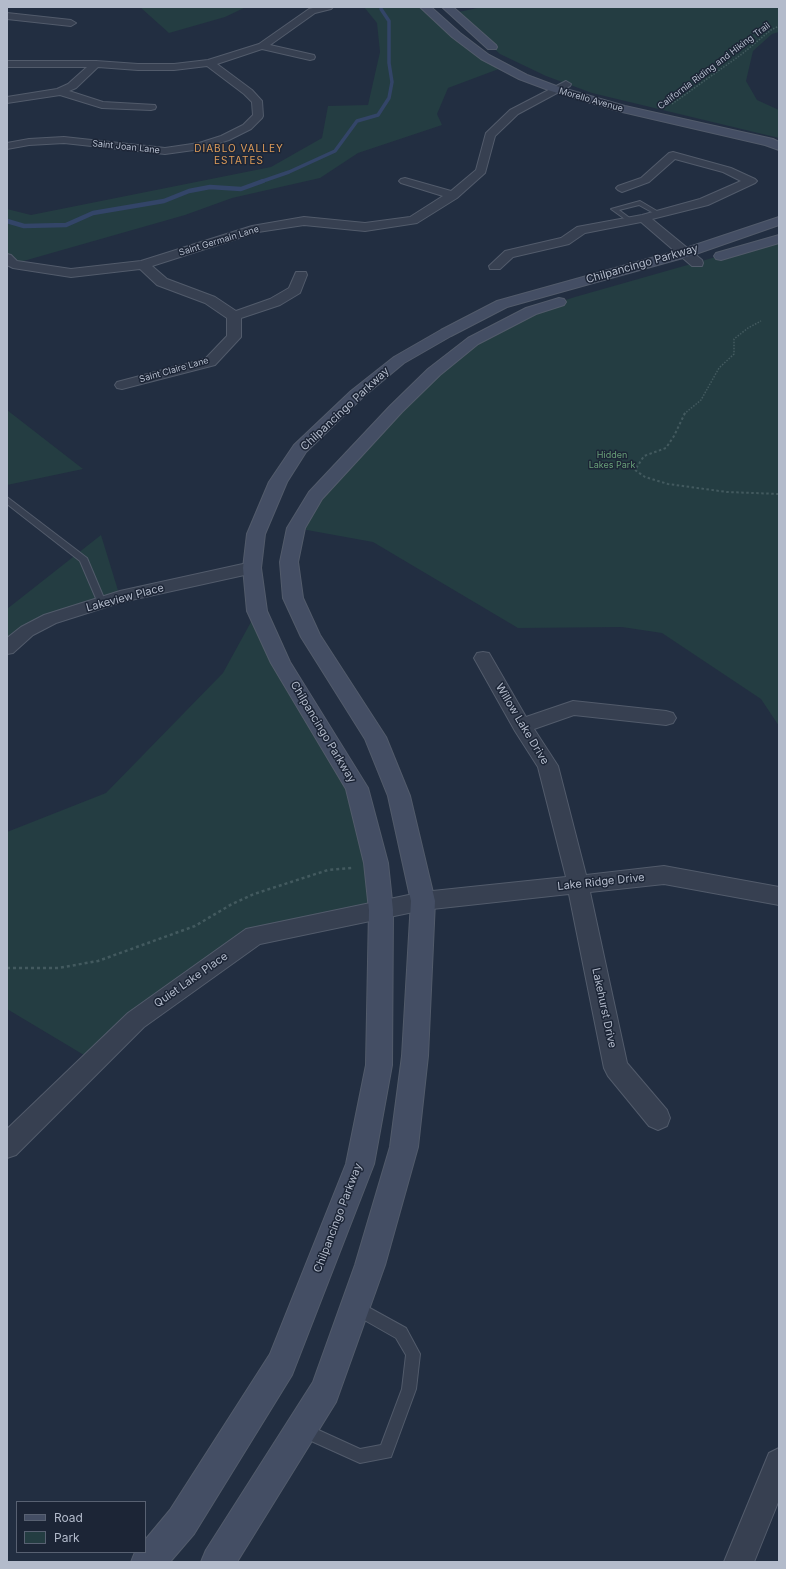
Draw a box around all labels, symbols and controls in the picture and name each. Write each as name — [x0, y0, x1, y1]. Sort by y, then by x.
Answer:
street label: California Riding and Hiking Trail — [656, 20, 772, 112]
street label: Morello Avenue — [558, 86, 624, 114]
street label: Saint Joan Lane — [92, 138, 160, 156]
district label: DIABLO VALLEY ESTATES — [194, 143, 284, 166]
street label: Saint Germain Lane — [178, 224, 260, 258]
street label: Chilpancingo Parkway — [584, 242, 700, 286]
street label: Saint Claire Lane — [138, 355, 210, 385]
street label: Chilpancingo Parkway — [298, 365, 392, 453]
park label: Hidden Lakes Park — [589, 450, 635, 471]
street label: Lakeview Place — [85, 581, 165, 615]
street label: Chilpancingo Parkway — [287, 679, 359, 785]
street label: Willow Lake Drive — [493, 681, 551, 767]
street label: Lake Ridge Drive — [557, 871, 645, 893]
street label: Quiet Lake Place — [152, 950, 230, 1010]
street label: Lakehurst Drive — [589, 967, 619, 1049]
street label: Chilpancingo Parkway — [311, 1161, 365, 1275]
legend — [16, 1501, 146, 1553]
text: Road — [54, 1510, 83, 1525]
text: Park — [54, 1530, 80, 1545]

